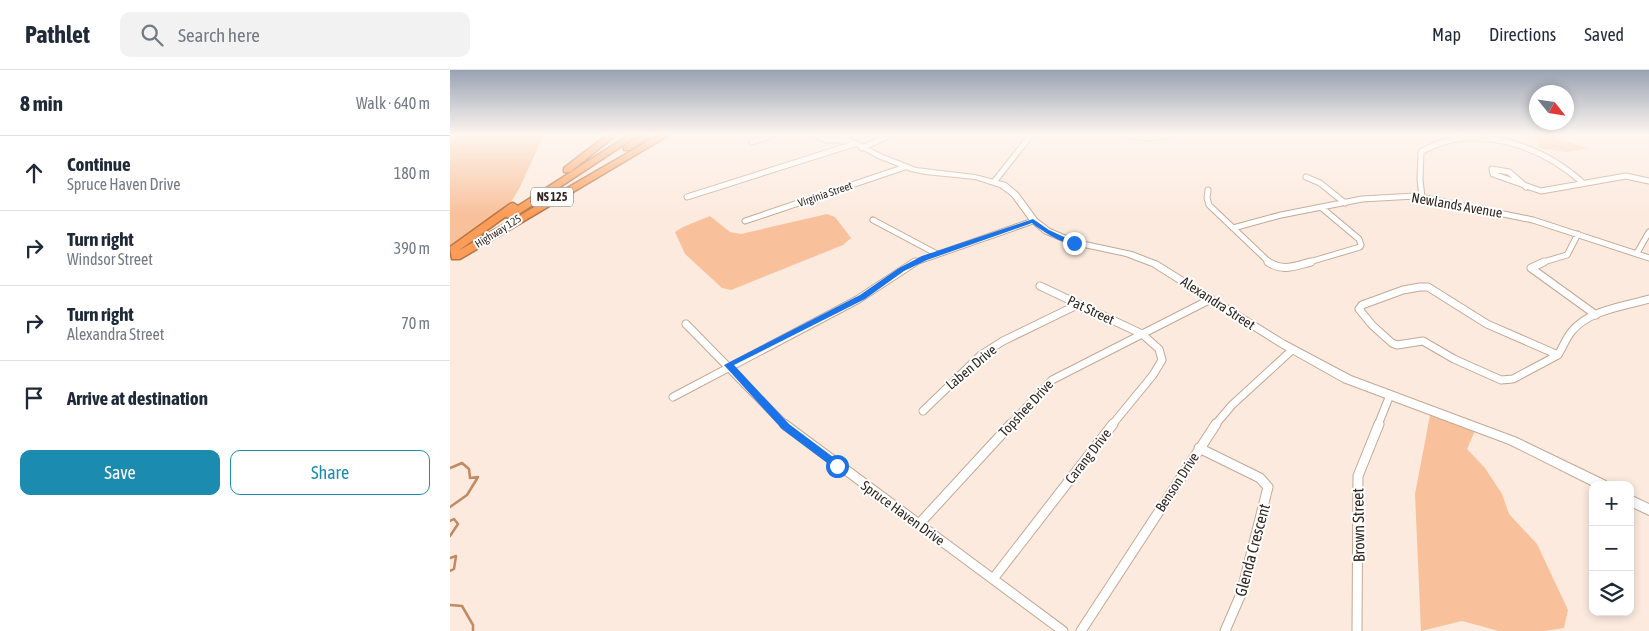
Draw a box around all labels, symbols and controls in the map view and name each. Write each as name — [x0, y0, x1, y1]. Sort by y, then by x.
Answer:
search box — [120, 12, 470, 57]
text: Pathlet — [25, 21, 90, 48]
icon: search — [138, 21, 166, 49]
text: Search here — [178, 24, 260, 46]
text: Map — [1432, 24, 1461, 45]
text: Directions — [1489, 24, 1556, 45]
text: Saved — [1584, 24, 1624, 45]
north arrow — [1529, 85, 1574, 130]
text: 8 min — [20, 91, 63, 115]
text: Walk · 640 m — [356, 94, 430, 112]
text: Continue — [67, 153, 131, 175]
icon: ahead — [20, 159, 48, 187]
text: 180 m — [394, 164, 430, 182]
text: Spruce Haven Drive — [67, 175, 181, 193]
street label: Virginia Street — [796, 179, 854, 209]
road number: NS 125 — [531, 188, 573, 206]
street label: Newlands Avenue — [1410, 189, 1504, 221]
street label: Highway 125 — [473, 212, 523, 250]
text: Turn right — [67, 228, 134, 250]
route end — [1063, 232, 1086, 255]
icon: right — [20, 234, 48, 262]
text: 390 m — [394, 239, 430, 257]
text: Windsor Street — [67, 250, 153, 268]
street label: Alexandra Street — [1178, 273, 1258, 333]
street label: Pat Street — [1065, 292, 1117, 328]
text: Turn right — [67, 303, 134, 325]
icon: right — [20, 309, 48, 337]
text: 70 m — [401, 314, 430, 332]
text: Alexandra Street — [67, 325, 164, 343]
street label: Laben Drive — [943, 341, 999, 393]
street label: Topshee Drive — [996, 376, 1056, 440]
icon: arrive — [20, 384, 48, 412]
text: Arrive at destination — [67, 387, 208, 409]
street label: Carang Drive — [1062, 425, 1114, 487]
street label: Benson Drive — [1152, 449, 1202, 515]
button: Save — [20, 450, 220, 495]
button: Share — [230, 450, 430, 495]
route start — [826, 455, 849, 478]
street label: Spruce Haven Drive — [858, 477, 948, 549]
map controls — [1589, 481, 1634, 616]
button: + — [1589, 481, 1634, 526]
street label: Brown Street — [1348, 487, 1368, 562]
street label: Glenda Crescent — [1231, 501, 1273, 598]
button: − — [1589, 526, 1634, 571]
button: layers — [1589, 571, 1634, 616]

